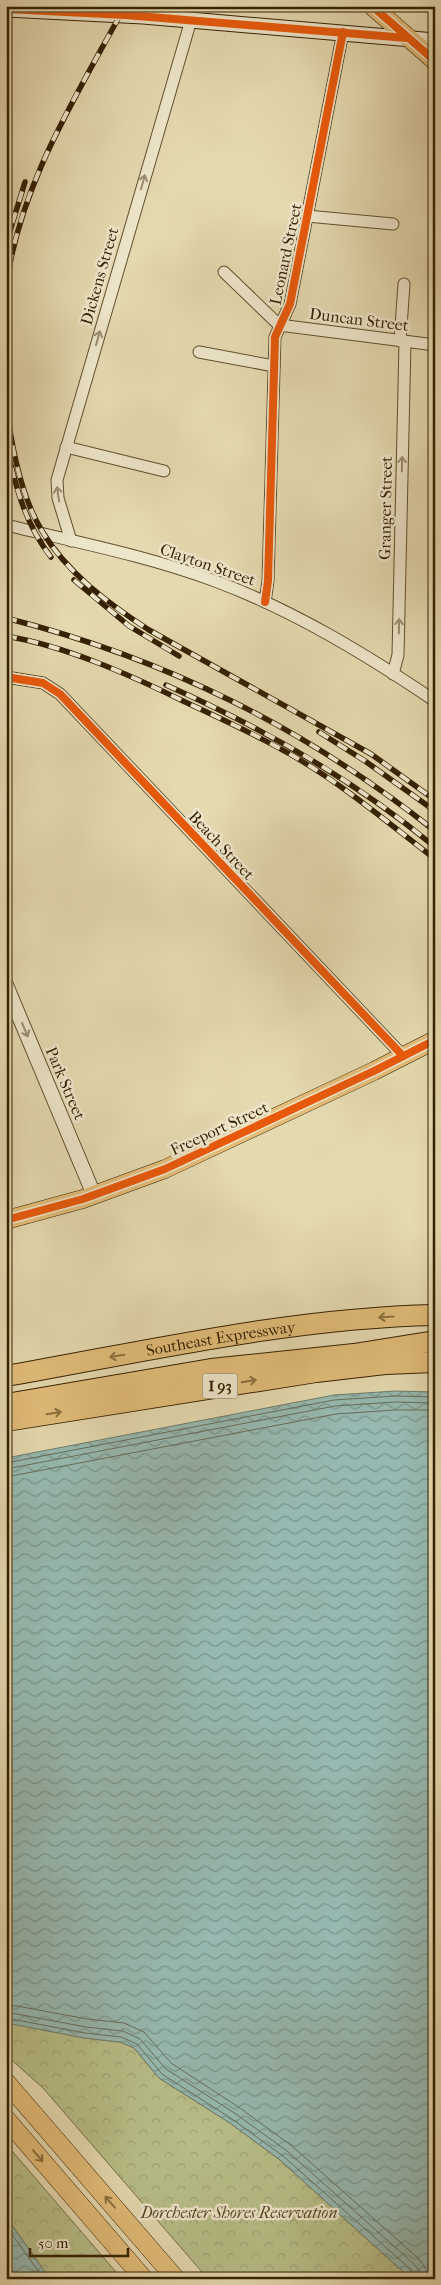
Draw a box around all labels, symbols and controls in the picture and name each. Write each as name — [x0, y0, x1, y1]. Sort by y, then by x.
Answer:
one-way arrow — [139, 174, 149, 190]
street label: Leonard Street — [265, 201, 306, 307]
street label: Dickens Street — [76, 225, 123, 327]
street label: Duncan Street — [308, 304, 410, 335]
one-way arrow — [93, 330, 103, 346]
street label: Granger Street — [375, 456, 396, 560]
one-way arrow — [398, 456, 407, 472]
one-way arrow — [53, 487, 63, 503]
street label: Clayton Street — [158, 539, 258, 590]
one-way arrow — [394, 618, 404, 634]
street label: Beach Street — [185, 807, 259, 884]
one-way arrow — [21, 1022, 30, 1037]
street label: Park Street — [42, 1044, 90, 1123]
street label: Freeport Street — [167, 1097, 272, 1159]
one-way arrow — [378, 1312, 394, 1322]
street label: Southeast Expressway — [145, 1317, 297, 1360]
one-way arrow — [110, 1352, 126, 1362]
road number: I 93 — [202, 1374, 238, 1398]
one-way arrow — [241, 1376, 257, 1386]
one-way arrow — [46, 1408, 62, 1418]
one-way arrow — [32, 2149, 43, 2162]
one-way arrow — [104, 2196, 116, 2209]
park label: Dorchester Shores Reservation — [140, 2203, 337, 2222]
scale bar — [30, 2225, 128, 2257]
text: 50 m — [38, 2234, 69, 2252]

